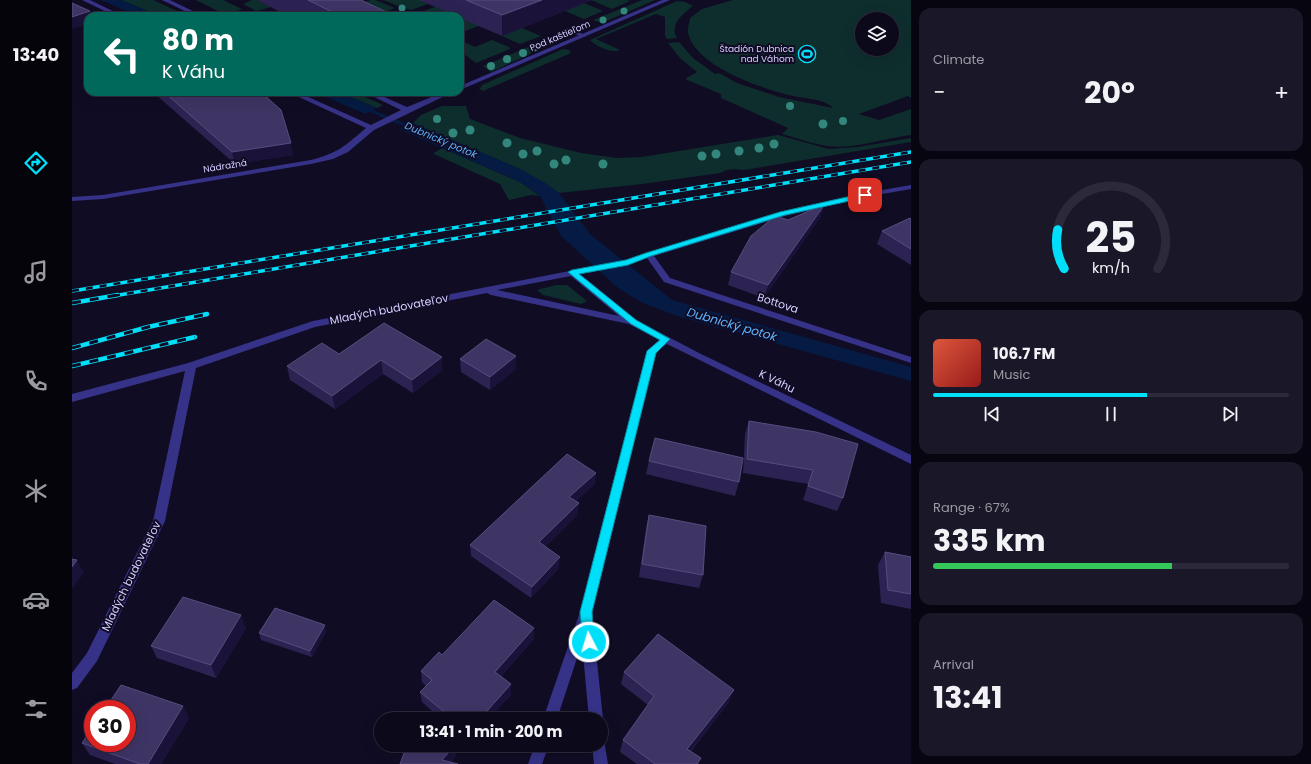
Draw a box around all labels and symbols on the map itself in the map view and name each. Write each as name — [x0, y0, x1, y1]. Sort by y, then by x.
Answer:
street label: Pod kaštieľom — [528, 18, 592, 54]
place label: Štadión Dubnica nad Váhom — [719, 43, 794, 65]
sports icon: Štadión Dubnica nad Váhom — [797, 44, 817, 64]
water label: Dubnický potok — [403, 118, 480, 162]
street label: Nádražná — [202, 157, 248, 175]
pin — [848, 178, 882, 212]
street label: Mladých budovateľov — [328, 289, 450, 328]
street label: Bottova — [755, 289, 801, 317]
water label: Dubnický potok — [685, 303, 780, 345]
street label: K Váhu — [756, 365, 798, 397]
street label: Mladých budovateľov — [97, 518, 165, 634]
position arrow — [568, 621, 610, 663]
speed limit sign: 30 — [84, 700, 136, 752]

